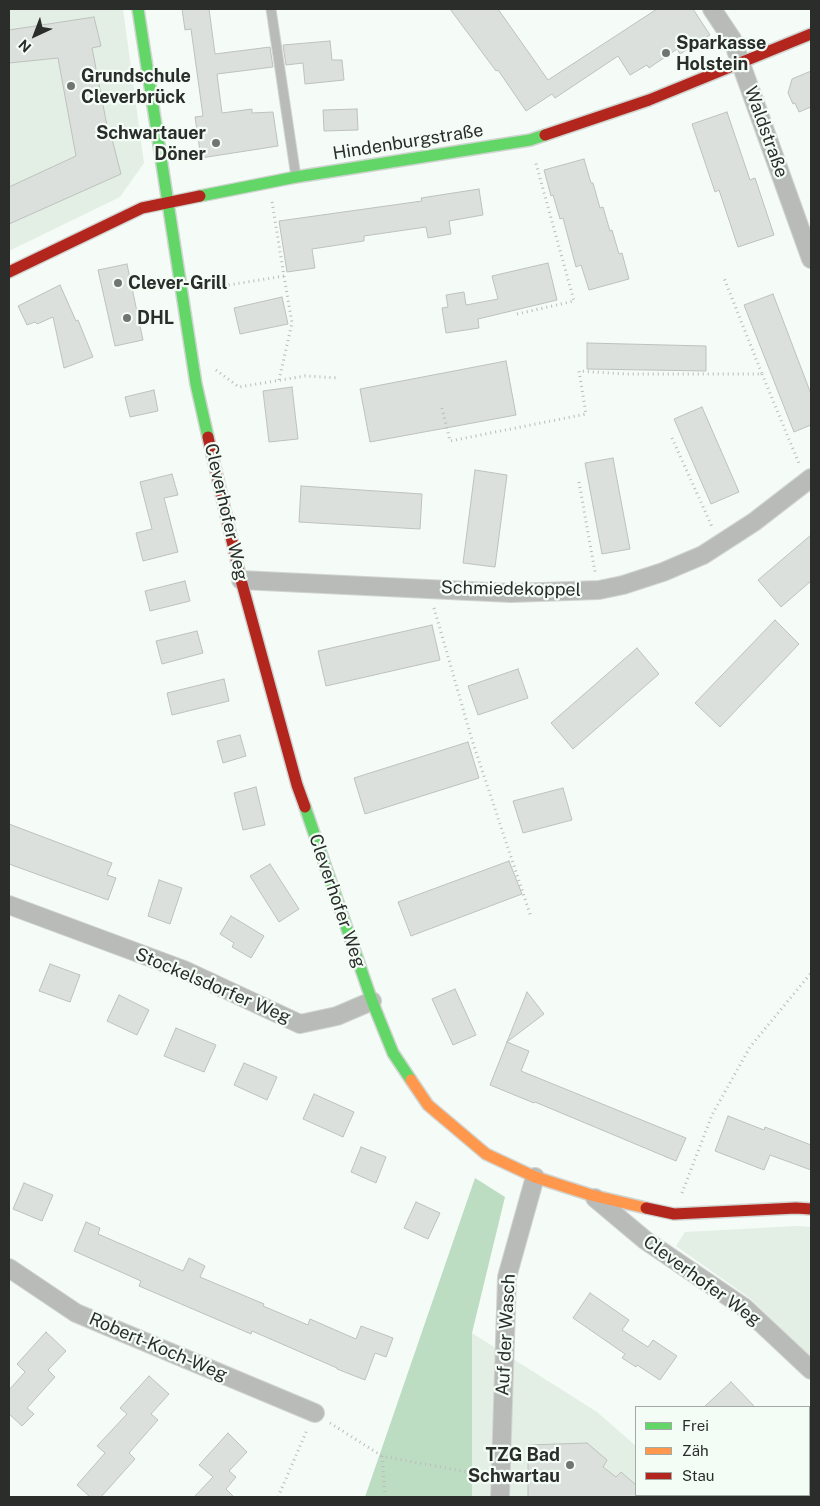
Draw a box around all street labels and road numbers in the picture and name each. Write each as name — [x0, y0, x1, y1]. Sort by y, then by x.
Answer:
street label: Waldstraße — [740, 83, 792, 181]
street label: Hindenburgstraße — [331, 119, 485, 165]
street label: Cleverhofer Weg — [200, 441, 252, 583]
street label: Schmiedekoppel — [441, 577, 581, 601]
street label: Cleverhofer Weg — [304, 831, 370, 971]
street label: Stockelsdorfer Weg — [132, 943, 294, 1029]
street label: Cleverhofer Weg — [639, 1231, 765, 1331]
street label: Auf der Wasch — [492, 1273, 520, 1397]
street label: Robert-Koch-Weg — [86, 1308, 230, 1386]

